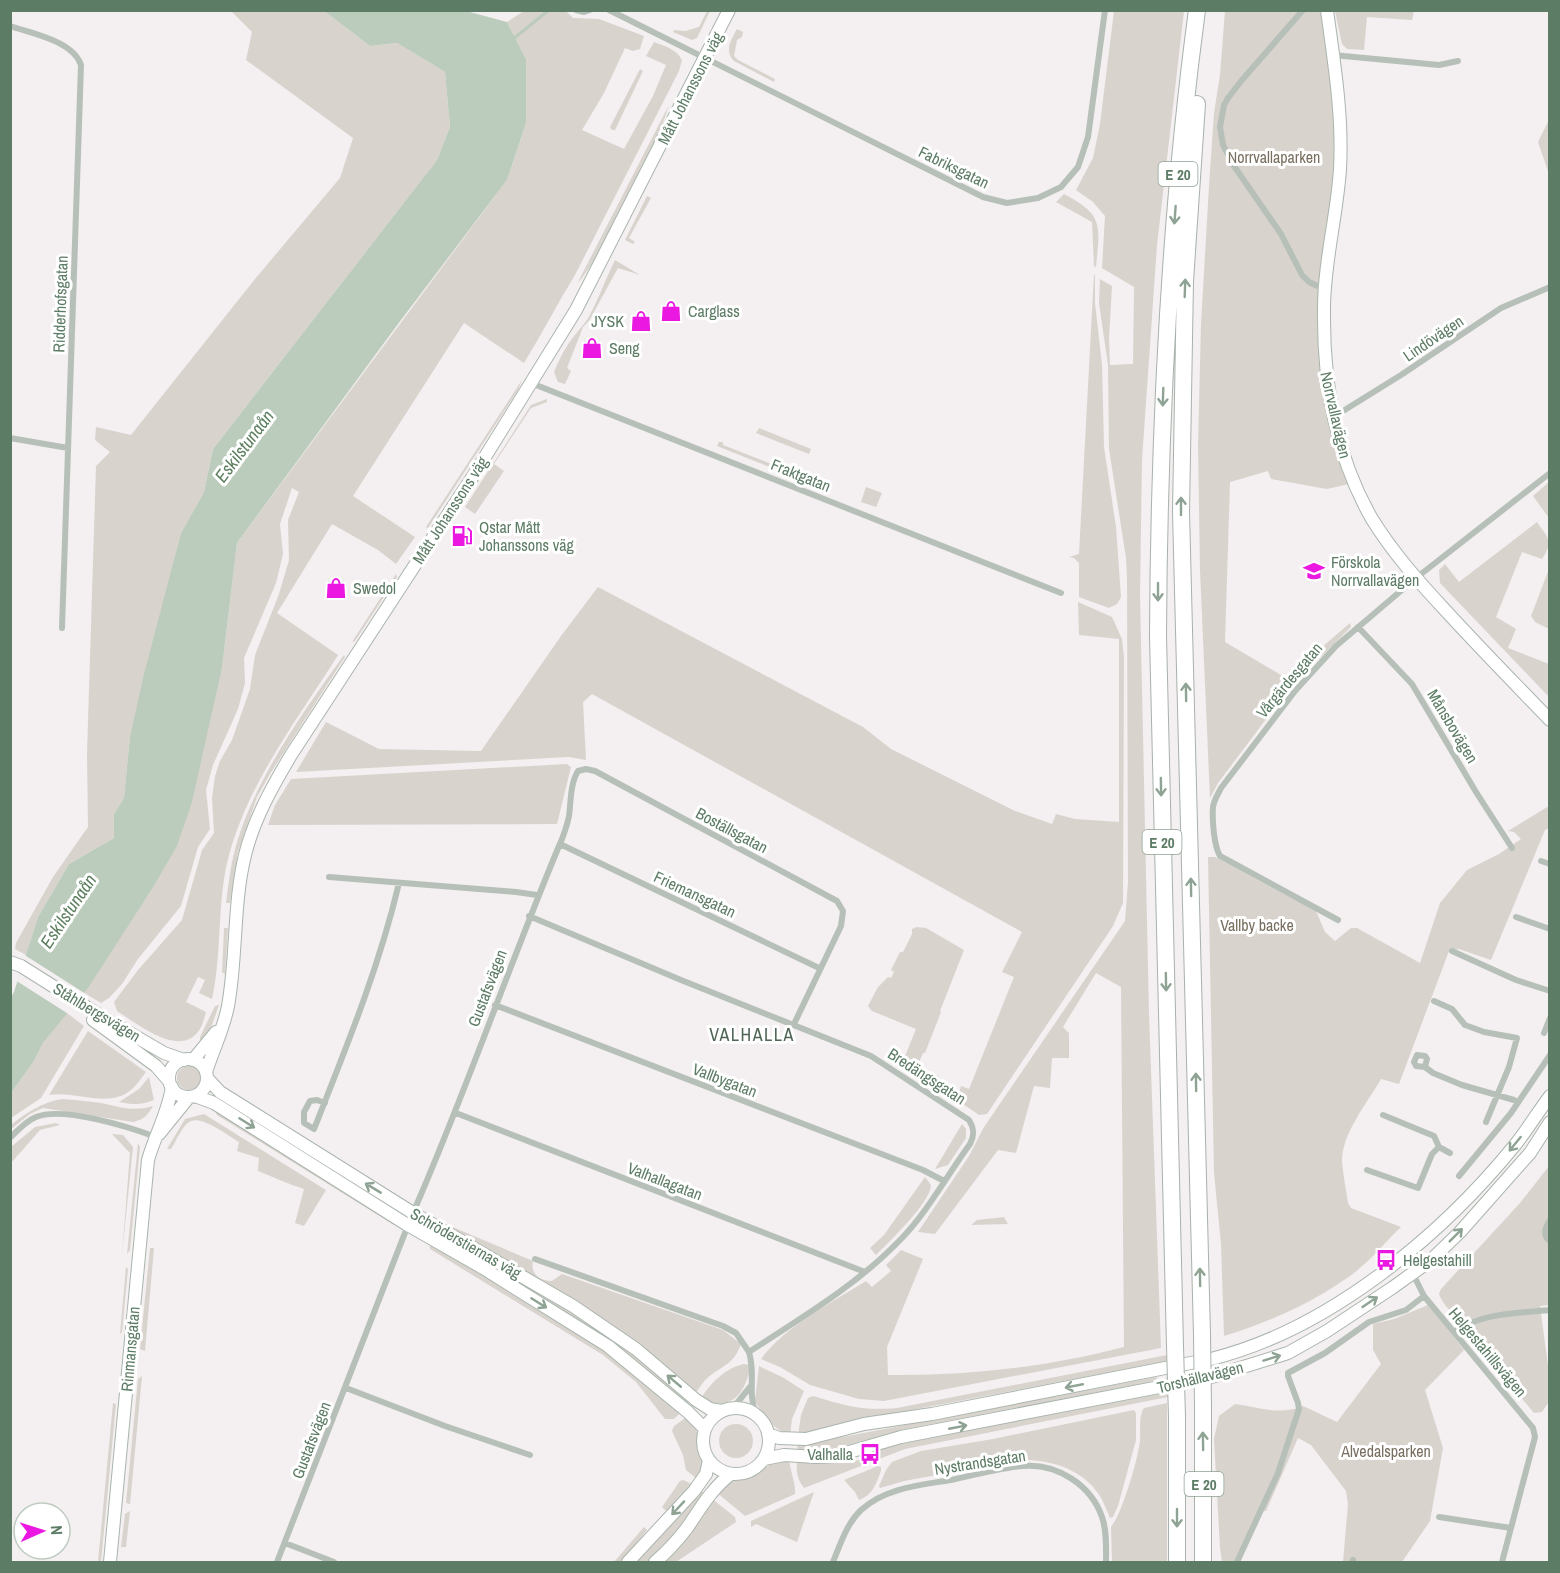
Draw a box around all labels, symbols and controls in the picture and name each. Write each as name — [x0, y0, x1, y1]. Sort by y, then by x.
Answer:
street label: Mått Johanssons väg — [652, 27, 728, 148]
street label: Fabriksgatan — [915, 140, 993, 194]
park label: Norrvallaparken — [1228, 146, 1320, 168]
road number: E 20 — [1158, 162, 1198, 186]
one-way arrow — [1169, 204, 1180, 224]
street label: Ridderhofsgatan — [47, 255, 73, 353]
one-way arrow — [1179, 279, 1190, 299]
shop icon: Carglass — [659, 299, 683, 323]
place label: Carglass — [688, 300, 740, 322]
shop icon: JYSK — [629, 309, 653, 333]
place label: JYSK — [591, 310, 624, 332]
street label: Lindövägen — [1398, 310, 1468, 366]
shop icon: Seng — [580, 336, 604, 360]
place label: Seng — [609, 337, 640, 359]
street label: Norrvallavägen — [1315, 370, 1357, 460]
one-way arrow — [1158, 386, 1169, 406]
water label: Eskilstunaån — [209, 405, 279, 487]
street label: Mått Johanssons väg — [407, 451, 493, 568]
street label: Fraktgatan — [768, 453, 834, 497]
one-way arrow — [1175, 496, 1187, 516]
place label: Qstar Mått Johanssons väg — [479, 516, 575, 556]
fuel station icon: Qstar Mått Johanssons väg — [450, 524, 474, 548]
place label: Förskola Norrvallavägen — [1331, 551, 1419, 591]
school or university icon: Förskola Norrvallavägen — [1302, 559, 1326, 583]
shop icon: Swedol — [324, 576, 348, 600]
place label: Swedol — [353, 577, 396, 599]
one-way arrow — [1152, 581, 1164, 601]
street label: Vårgärdesgatan — [1251, 638, 1327, 722]
one-way arrow — [1180, 683, 1192, 703]
street label: Månsbovägen — [1422, 685, 1484, 767]
one-way arrow — [1155, 776, 1167, 796]
street label: Boställsgatan — [692, 802, 772, 858]
road number: E 20 — [1142, 830, 1182, 854]
street label: Friemansgatan — [650, 865, 740, 923]
water label: Eskilstunaån — [34, 869, 102, 953]
one-way arrow — [1185, 877, 1197, 897]
park label: Vallby backe — [1220, 914, 1294, 936]
street label: Gustafsvägen — [462, 946, 512, 1030]
one-way arrow — [1160, 971, 1172, 991]
street label: Ståhlbergsvägen — [49, 977, 145, 1047]
district label: VALHALLA — [709, 1022, 795, 1047]
street label: Bredängsgatan — [884, 1043, 970, 1109]
street label: Vallbygatan — [689, 1058, 761, 1102]
one-way arrow — [1190, 1072, 1202, 1092]
one-way arrow — [238, 1118, 255, 1130]
one-way arrow — [1508, 1136, 1522, 1151]
street label: Valhallagatan — [624, 1157, 706, 1205]
one-way arrow — [365, 1181, 382, 1193]
street label: Schröderstiernas väg — [406, 1202, 526, 1284]
one-way arrow — [1449, 1228, 1464, 1243]
bus stop icon: Helgestahill — [1374, 1248, 1398, 1272]
place label: Helgestahill — [1403, 1249, 1472, 1271]
one-way arrow — [1195, 1267, 1206, 1287]
one-way arrow — [1361, 1296, 1378, 1308]
one-way arrow — [530, 1298, 547, 1310]
street label: Helgestahillsvägen — [1444, 1302, 1532, 1402]
street label: Rinmansgatan — [115, 1306, 145, 1392]
one-way arrow — [1262, 1352, 1281, 1363]
street label: Torshällavägen — [1155, 1356, 1245, 1398]
one-way arrow — [666, 1374, 682, 1387]
one-way arrow — [1065, 1381, 1084, 1392]
street label: Gustafsvägen — [286, 1398, 336, 1482]
one-way arrow — [948, 1421, 968, 1432]
one-way arrow — [1198, 1432, 1209, 1452]
park label: Alvedalsparken — [1340, 1440, 1431, 1462]
bus stop icon: Valhalla — [858, 1442, 882, 1466]
place label: Valhalla — [807, 1443, 854, 1465]
street label: Nystrandsgatan — [933, 1444, 1027, 1480]
road number: E 20 — [1184, 1472, 1224, 1496]
north arrow — [12, 1501, 72, 1561]
one-way arrow — [671, 1501, 685, 1516]
one-way arrow — [1171, 1507, 1183, 1527]
text: N — [46, 1525, 68, 1536]

